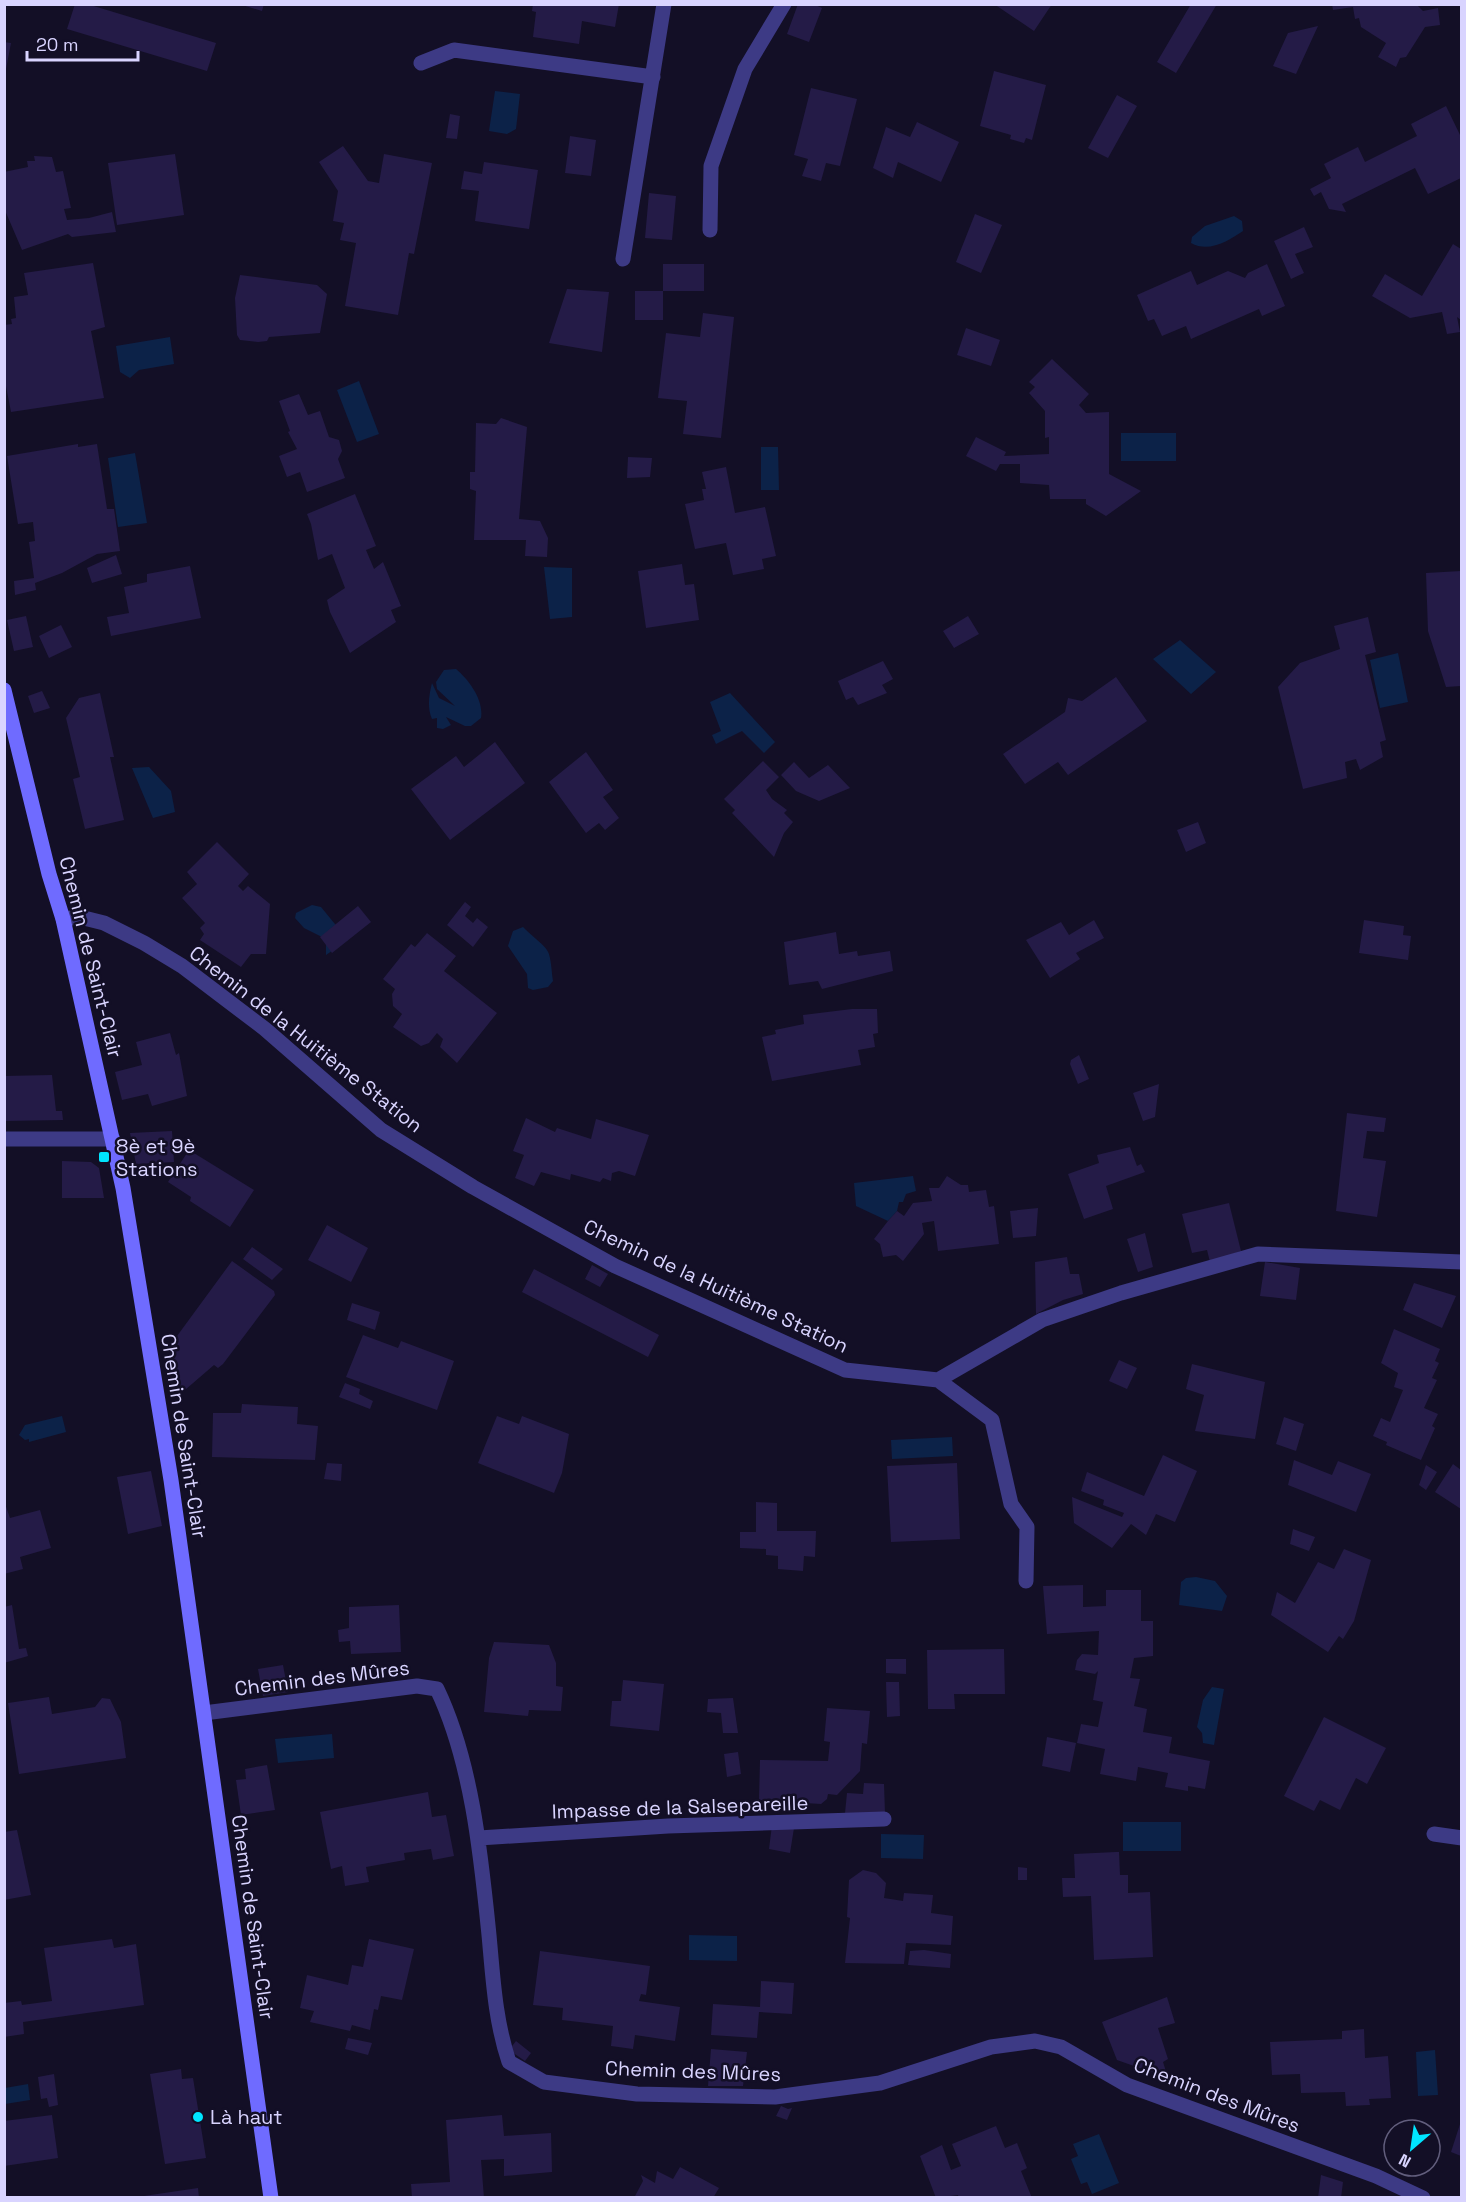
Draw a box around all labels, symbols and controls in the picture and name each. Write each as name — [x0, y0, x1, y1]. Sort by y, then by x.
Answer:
scale bar — [27, 24, 138, 62]
text: 20 m — [36, 33, 79, 56]
street label: Chemin de Saint-Clair — [53, 854, 129, 1060]
street label: Chemin de la Huitième Station — [184, 940, 428, 1138]
place label: 8è et 9è Stations — [116, 1133, 198, 1182]
marker: 8è et 9è Stations — [97, 1150, 111, 1164]
street label: Chemin de la Huitième Station — [579, 1213, 853, 1359]
street label: Chemin de Saint-Clair — [155, 1332, 213, 1540]
street label: Chemin des Mûres — [233, 1654, 411, 1702]
street label: Impasse de la Salsepareille — [551, 1790, 809, 1824]
street label: Chemin de Saint-Clair — [226, 1813, 280, 2021]
street label: Chemin des Mûres — [1130, 2051, 1304, 2139]
street label: Chemin des Mûres — [605, 2055, 781, 2087]
place label: Là haut — [210, 2104, 283, 2130]
marker: Là haut — [191, 2110, 205, 2124]
north arrow — [1382, 2118, 1442, 2178]
text: N — [1395, 2149, 1415, 2172]

